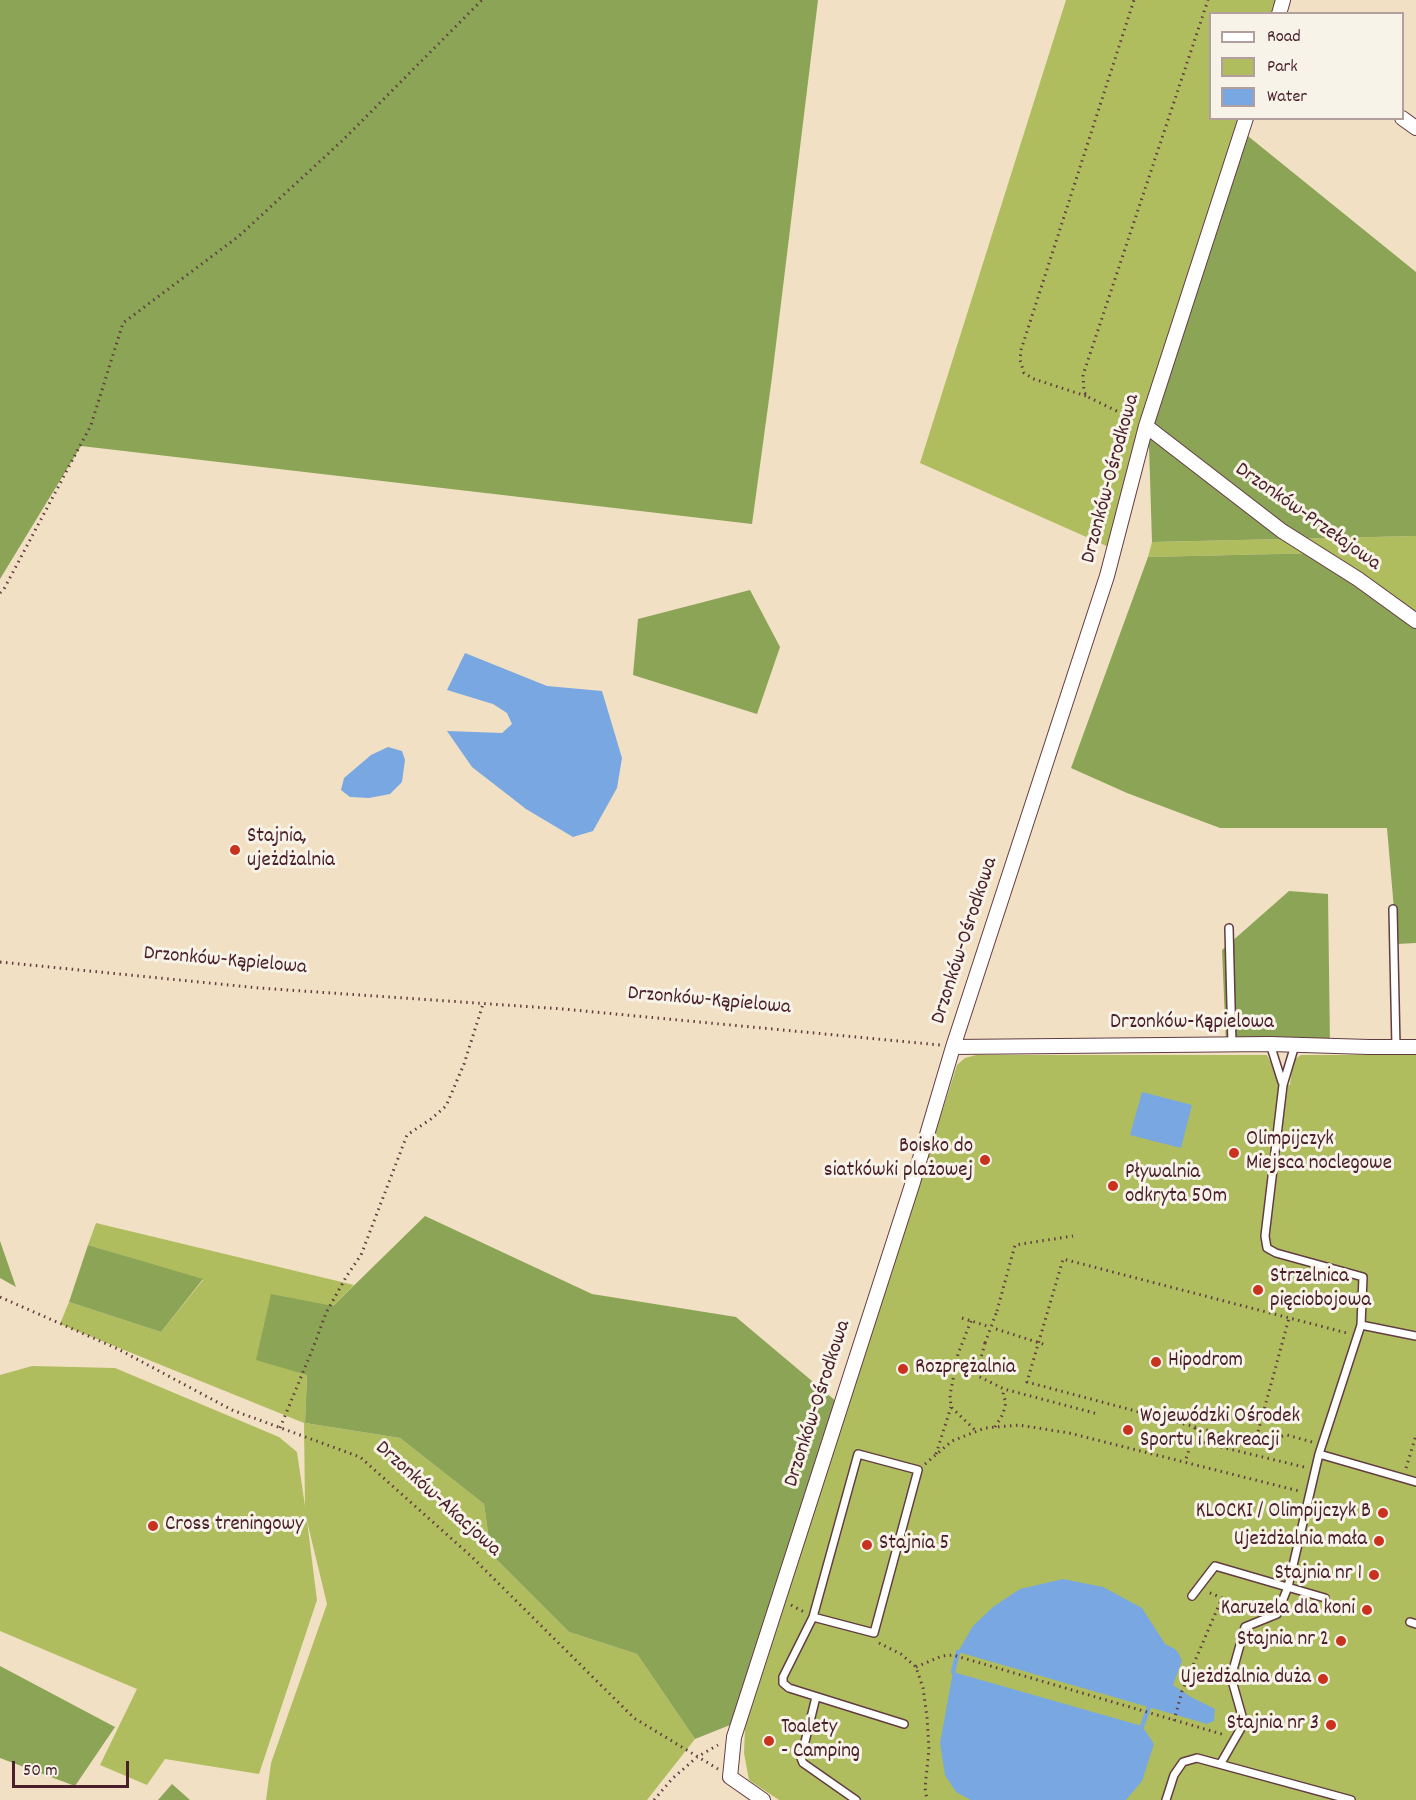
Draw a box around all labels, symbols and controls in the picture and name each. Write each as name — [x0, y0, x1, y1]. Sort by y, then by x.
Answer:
legend — [1209, 12, 1404, 120]
text: Road — [1267, 25, 1301, 50]
text: Park — [1267, 55, 1298, 80]
text: Water — [1267, 85, 1307, 110]
street label: Drzonków-Ośrodkowa — [1077, 392, 1147, 566]
street label: Drzonków-Przełajowa — [1229, 458, 1385, 578]
place label: Stajnia, ujeżdżalnia — [247, 825, 335, 875]
marker: Stajnia, ujeżdżalnia — [228, 843, 242, 857]
street label: Drzonków-Ośrodkowa — [927, 854, 1005, 1028]
street label: Drzonków-Kąpielowa — [142, 942, 308, 982]
street label: Drzonków-Kąpielowa — [626, 982, 792, 1022]
street label: Drzonków-Kąpielowa — [1110, 1011, 1274, 1037]
place label: Olimpijczyk Miejsca noclegowe — [1246, 1128, 1392, 1178]
place label: Boisko do siatkówki plażowej — [824, 1135, 973, 1185]
marker: Olimpijczyk Miejsca noclegowe — [1227, 1146, 1241, 1160]
marker: Boisko do siatkówki plażowej — [978, 1153, 992, 1167]
place label: Pływalnia odkryta 50m — [1125, 1161, 1227, 1211]
marker: Pływalnia odkryta 50m — [1106, 1179, 1120, 1193]
place label: Strzelnica pięciobojowa — [1270, 1265, 1371, 1315]
marker: Strzelnica pięciobojowa — [1251, 1283, 1265, 1297]
street label: Drzonków-Ośrodkowa — [780, 1317, 858, 1491]
place label: Hipodrom — [1168, 1349, 1243, 1375]
marker: Hipodrom — [1149, 1355, 1163, 1369]
place label: Rozprężalnia — [915, 1356, 1015, 1382]
marker: Rozprężalnia — [896, 1362, 910, 1376]
place label: Wojewódzki Ośrodek Sportu i Rekreacji — [1140, 1405, 1300, 1455]
marker: Wojewódzki Ośrodek Sportu i Rekreacji — [1121, 1423, 1135, 1437]
street label: Drzonków-Akacjowa — [369, 1437, 505, 1563]
place label: KLOCKI / Olimpijczyk B — [1196, 1500, 1371, 1526]
marker: KLOCKI / Olimpijczyk B — [1376, 1506, 1390, 1520]
place label: Cross treningowy — [165, 1513, 304, 1539]
marker: Cross treningowy — [146, 1519, 160, 1533]
place label: Ujeżdżalnia mała — [1234, 1528, 1367, 1554]
place label: Stajnia 5 — [879, 1532, 949, 1558]
marker: Ujeżdżalnia mała — [1372, 1534, 1386, 1548]
marker: Stajnia 5 — [860, 1538, 874, 1552]
place label: Stajnia nr 1 — [1275, 1562, 1362, 1588]
marker: Stajnia nr 1 — [1367, 1568, 1381, 1582]
place label: Karuzela dla koni — [1221, 1597, 1355, 1623]
marker: Karuzela dla koni — [1360, 1603, 1374, 1617]
place label: Stajnia nr 2 — [1237, 1628, 1329, 1654]
marker: Stajnia nr 2 — [1334, 1634, 1348, 1648]
place label: Ujeżdżalnia duża — [1181, 1666, 1311, 1692]
marker: Ujeżdżalnia duża — [1316, 1672, 1330, 1686]
place label: Stajnia nr 3 — [1227, 1712, 1319, 1738]
place label: Toalety - Camping — [781, 1716, 860, 1766]
marker: Stajnia nr 3 — [1324, 1718, 1338, 1732]
marker: Toalety - Camping — [762, 1734, 776, 1748]
scale bar — [15, 1749, 132, 1787]
text: 50 m — [23, 1759, 58, 1784]

